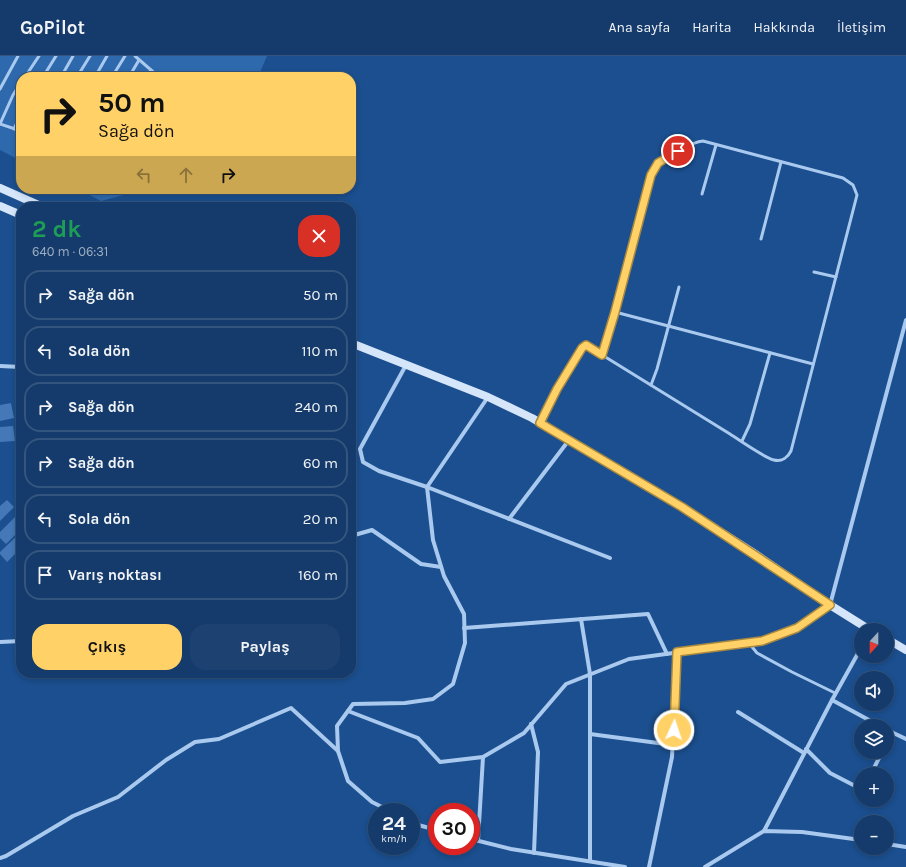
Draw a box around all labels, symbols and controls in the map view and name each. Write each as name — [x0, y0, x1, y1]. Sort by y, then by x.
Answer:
text: GoPilot — [20, 17, 85, 39]
text: Ana sayfa — [609, 19, 670, 36]
text: Harita — [692, 19, 731, 36]
text: Hakkında — [753, 19, 815, 36]
text: İletişim — [837, 19, 886, 36]
text: 50 m — [98, 86, 166, 119]
icon: right — [32, 88, 84, 140]
text: Sağa dön — [98, 120, 175, 142]
pin — [661, 134, 695, 168]
icon: arrive — [667, 140, 689, 162]
icon: left — [133, 164, 155, 186]
icon: ahead — [175, 164, 197, 186]
icon: right — [217, 164, 239, 186]
text: 2 dk — [32, 215, 82, 243]
button: close — [298, 215, 340, 257]
text: 640 m · 06:31 — [32, 244, 108, 259]
icon: right — [34, 284, 56, 306]
text: Sağa dön — [68, 286, 135, 304]
text: 50 m — [303, 286, 338, 304]
icon: left — [34, 340, 56, 362]
text: Sola dön — [68, 342, 130, 360]
text: 110 m — [302, 342, 338, 360]
icon: right — [34, 396, 56, 418]
text: Sağa dön — [68, 398, 135, 416]
text: 240 m — [294, 398, 338, 416]
icon: right — [34, 452, 56, 474]
text: Sağa dön — [68, 454, 135, 472]
text: 60 m — [303, 454, 338, 472]
icon: left — [34, 508, 56, 530]
text: Sola dön — [68, 510, 130, 528]
text: 20 m — [303, 510, 338, 528]
icon: arrive — [34, 564, 56, 586]
text: Varış noktası — [68, 566, 162, 584]
text: 160 m — [298, 566, 338, 584]
north arrow — [854, 623, 894, 663]
map controls — [854, 623, 894, 855]
button: Çıkış — [32, 624, 182, 670]
button: Paylaş — [190, 624, 340, 670]
button: sound — [854, 671, 894, 711]
position arrow — [653, 709, 695, 751]
button: layers — [854, 719, 894, 759]
button: + — [854, 767, 894, 807]
speed limit sign: 30 — [428, 803, 480, 855]
text: 24 — [382, 812, 406, 835]
button: − — [854, 815, 894, 855]
text: km/h — [381, 833, 407, 845]

